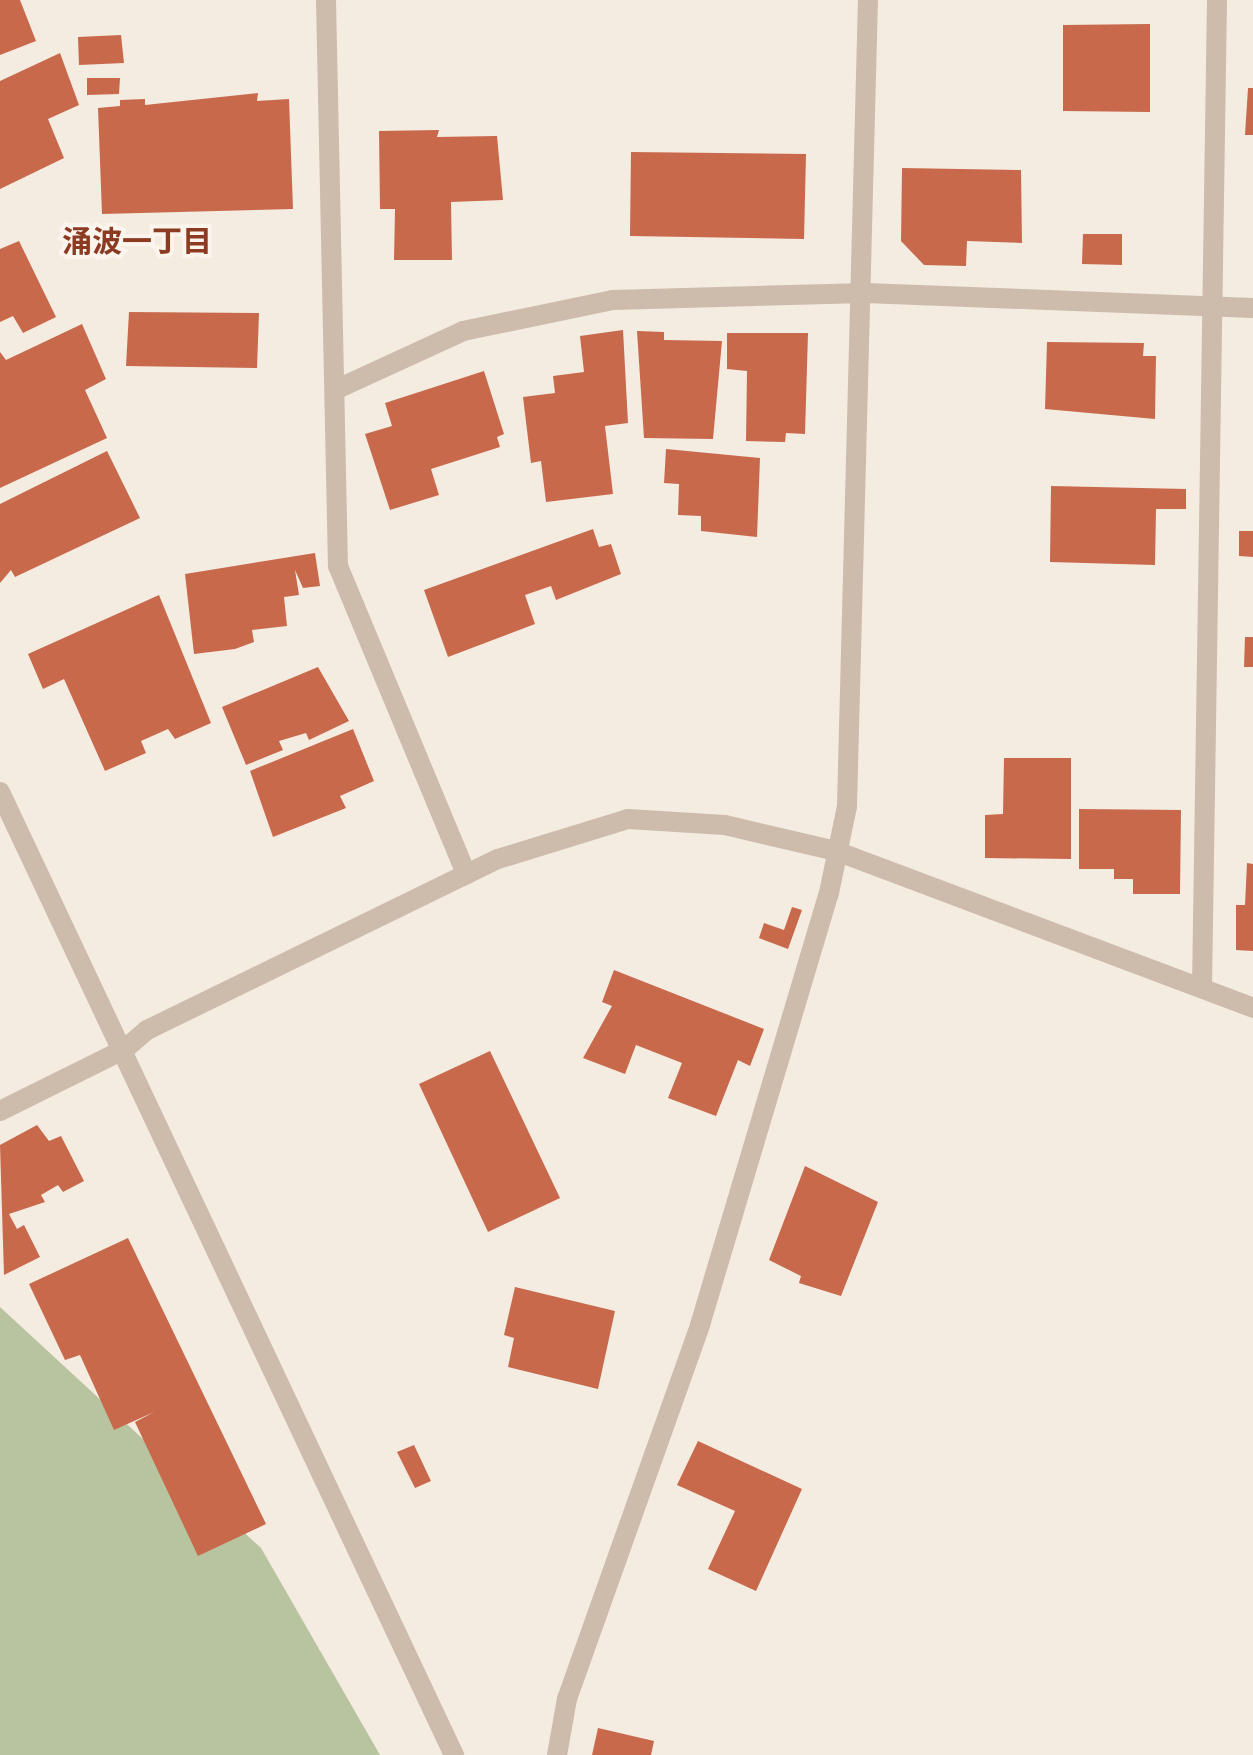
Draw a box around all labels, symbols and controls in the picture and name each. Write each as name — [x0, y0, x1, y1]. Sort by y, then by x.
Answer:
district label: 涌波一丁目 — [62, 223, 212, 259]

